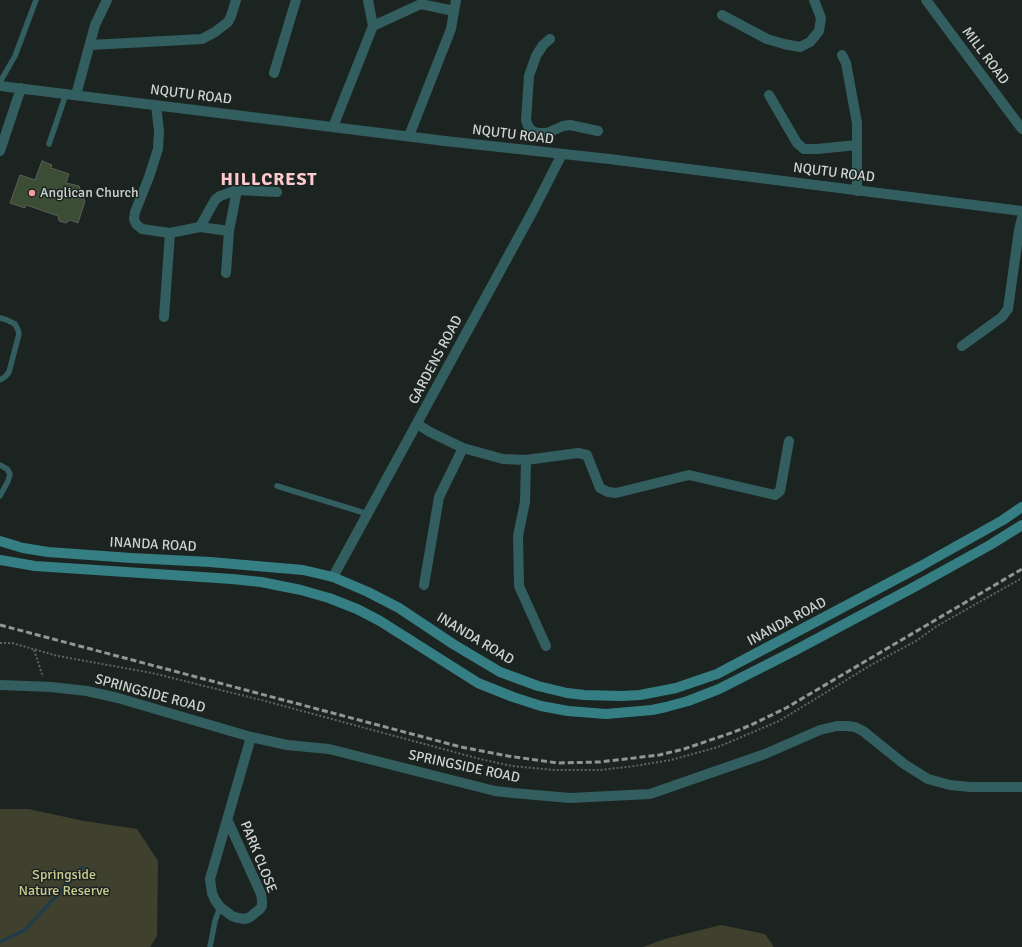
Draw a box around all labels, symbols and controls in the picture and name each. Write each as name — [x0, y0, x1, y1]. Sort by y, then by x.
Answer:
street label: MILL ROAD — [958, 24, 1012, 88]
street label: NQUTU ROAD — [149, 82, 233, 108]
street label: NQUTU ROAD — [471, 122, 555, 148]
street label: NQUTU ROAD — [792, 160, 876, 186]
district label: HILLCREST — [221, 169, 317, 191]
place label: Anglican Church — [40, 185, 139, 201]
marker: Anglican Church — [27, 188, 37, 198]
street label: GARDENS ROAD — [406, 313, 466, 407]
street label: INANDA ROAD — [109, 534, 197, 556]
street label: INANDA ROAD — [745, 594, 829, 650]
street label: INANDA ROAD — [433, 609, 517, 669]
street label: SPRINGSIDE ROAD — [93, 671, 207, 717]
street label: SPRINGSIDE ROAD — [407, 747, 521, 787]
street label: PARK CLOSE — [236, 819, 280, 895]
park label: Springside Nature Reserve — [18, 867, 110, 900]

